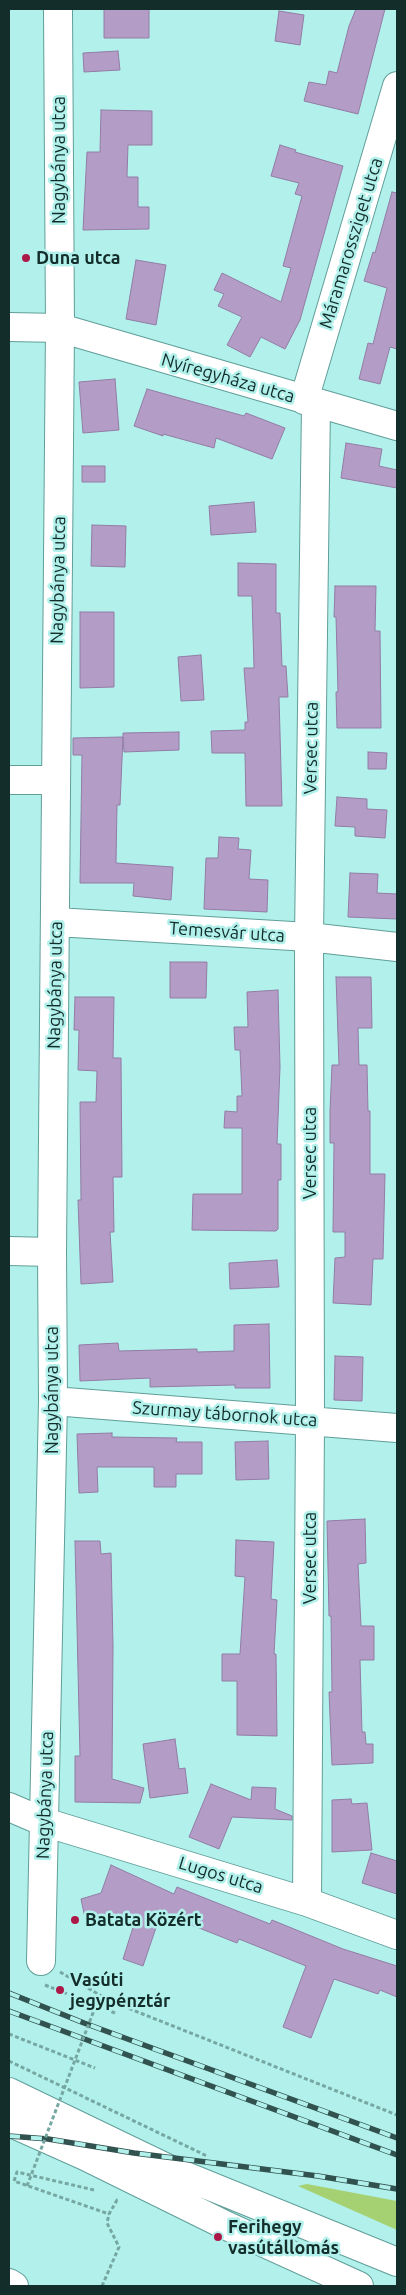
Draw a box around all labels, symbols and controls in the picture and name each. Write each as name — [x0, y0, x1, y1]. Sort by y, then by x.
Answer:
street label: Nagybánya utca — [48, 96, 70, 224]
street label: Máramarossziget utca — [315, 155, 387, 331]
place label: Duna utca — [36, 247, 120, 269]
marker: Duna utca — [20, 252, 32, 264]
street label: Nyíregyháza utca — [159, 349, 297, 407]
street label: Nagybánya utca — [46, 516, 70, 644]
street label: Versec utca — [299, 701, 323, 795]
street label: Temesvár utca — [168, 917, 286, 947]
street label: Nagybánya utca — [43, 921, 67, 1049]
street label: Versec utca — [299, 1107, 321, 1199]
street label: Nagybánya utca — [41, 1326, 63, 1454]
street label: Szurmay tábornok utca — [132, 1397, 318, 1431]
street label: Versec utca — [299, 1512, 321, 1604]
street label: Nagybánya utca — [32, 1731, 58, 1859]
street label: Lugos utca — [176, 1852, 266, 1898]
place label: Batata Közért — [85, 1909, 202, 1931]
marker: Batata Közért — [69, 1914, 81, 1926]
place label: Vasúti jegypénztár — [70, 1969, 170, 2012]
marker: Vasúti jegypénztár — [54, 1984, 66, 1996]
place label: Ferihegy vasútállomás — [228, 2216, 339, 2258]
marker: Ferihegy vasútállomás — [212, 2231, 224, 2243]

